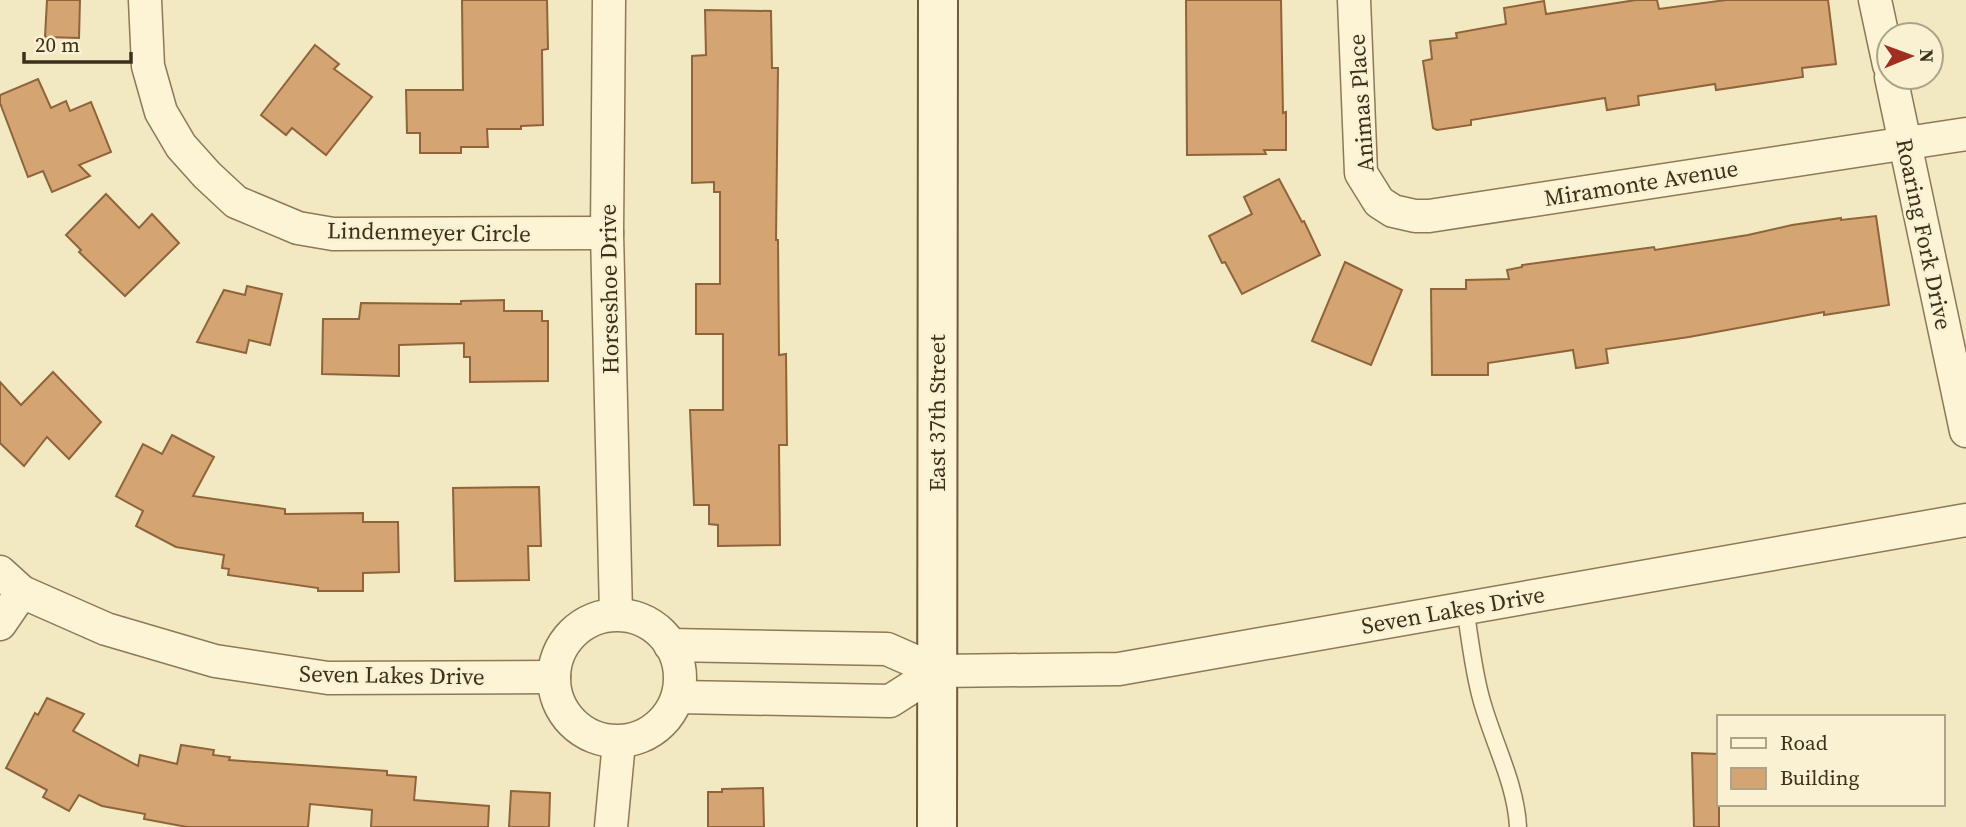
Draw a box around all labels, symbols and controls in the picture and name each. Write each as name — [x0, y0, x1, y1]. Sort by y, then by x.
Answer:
scale bar — [24, 21, 131, 65]
north arrow — [1875, 21, 1945, 91]
text: 20 m — [35, 30, 80, 59]
street label: Animas Place — [1340, 33, 1382, 173]
text: N — [1914, 49, 1940, 63]
street label: Roaring Fork Drive — [1888, 135, 1960, 333]
street label: Miramonte Avenue — [1542, 152, 1740, 214]
street label: Horseshoe Drive — [592, 204, 626, 374]
street label: Lindenmeyer Circle — [327, 214, 531, 250]
street label: East 37th Street — [921, 334, 953, 492]
street label: Seven Lakes Drive — [1359, 578, 1547, 642]
street label: Seven Lakes Drive — [299, 657, 485, 693]
legend — [1717, 715, 1945, 806]
text: Road — [1780, 728, 1828, 757]
text: Building — [1780, 763, 1859, 792]

